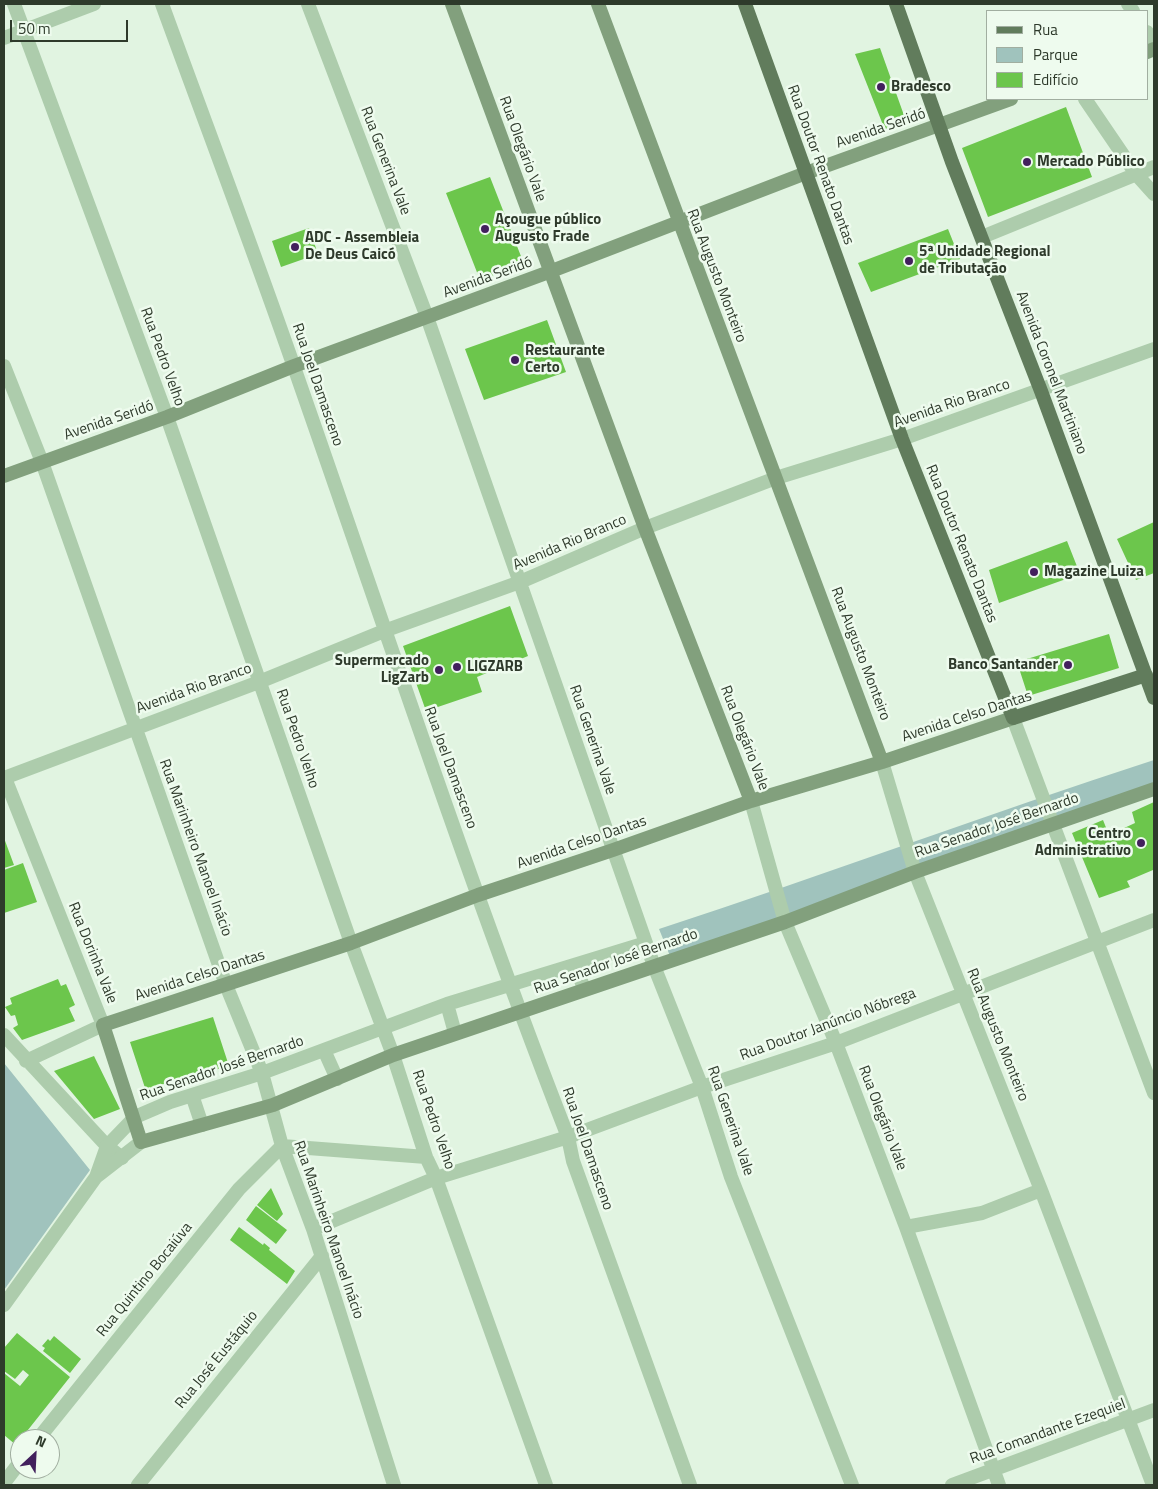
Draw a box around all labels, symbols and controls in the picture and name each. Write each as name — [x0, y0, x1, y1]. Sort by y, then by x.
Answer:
scale bar — [12, 10, 130, 42]
legend — [986, 10, 1148, 100]
text: 50 m — [18, 17, 51, 40]
text: Rua — [1033, 18, 1058, 41]
text: Parque — [1033, 43, 1078, 66]
text: Edifício — [1033, 68, 1078, 91]
place label: Bradesco — [891, 78, 951, 96]
marker: Bradesco — [875, 81, 887, 93]
street label: Rua Doutor Renato Dantas — [783, 83, 857, 247]
street label: Rua Olegário Vale — [495, 94, 549, 204]
street label: Rua Generina Vale — [356, 104, 414, 218]
street label: Avenida Seridó — [834, 105, 928, 153]
place label: Mercado Público — [1037, 153, 1145, 171]
marker: Mercado Público — [1021, 156, 1033, 168]
street label: Rua Augusto Monteiro — [682, 207, 750, 345]
place label: Açougue público Augusto Frade — [495, 211, 601, 246]
marker: Açougue público Augusto Frade — [479, 223, 491, 235]
place label: ADC - Assembleia De Deus Caicó — [305, 229, 419, 264]
marker: ADC - Assembleia De Deus Caicó — [289, 241, 301, 253]
place label: 5ª Unidade Regional de Tributação — [919, 243, 1051, 278]
street label: Avenida Seridó — [441, 254, 535, 302]
marker: 5ª Unidade Regional de Tributação — [903, 255, 915, 267]
street label: Avenida Coronel Martiniano — [1012, 289, 1090, 457]
street label: Rua Pedro Velho — [136, 305, 188, 409]
street label: Rua Joel Damasceno — [288, 321, 346, 449]
place label: Restaurante Certo — [525, 342, 605, 377]
marker: Restaurante Certo — [509, 354, 521, 366]
street label: Avenida Rio Branco — [892, 376, 1012, 432]
street label: Avenida Seridó — [62, 397, 156, 445]
street label: Rua Doutor Renato Dantas — [921, 462, 1001, 626]
street label: Avenida Rio Branco — [511, 511, 629, 575]
place label: Magazine Luiza — [1044, 563, 1144, 581]
marker: Magazine Luiza — [1028, 566, 1040, 578]
street label: Rua Augusto Monteiro — [826, 585, 894, 723]
place label: Supermercado LigZarb — [335, 652, 429, 687]
place label: Banco Santander — [948, 656, 1058, 674]
place label: LIGZARB — [467, 658, 523, 676]
marker: Banco Santander — [1062, 659, 1074, 671]
street label: Avenida Rio Branco — [134, 660, 254, 718]
marker: LIGZARB — [451, 661, 463, 673]
marker: Supermercado LigZarb — [433, 664, 445, 676]
street label: Rua Generina Vale — [565, 683, 619, 797]
street label: Rua Olegário Vale — [716, 683, 772, 793]
street label: Rua Pedro Velho — [272, 687, 322, 791]
street label: Avenida Celso Dantas — [900, 687, 1034, 747]
street label: Rua Joel Damasceno — [420, 704, 480, 832]
street label: Rua Marinheiro Manoel Inácio — [155, 757, 235, 939]
street label: Rua Senador José Bernardo — [913, 789, 1081, 863]
street label: Avenida Celso Dantas — [515, 812, 649, 874]
place label: Centro Administrativo — [1035, 825, 1131, 860]
marker: Centro Administrativo — [1135, 837, 1147, 849]
street label: Rua Dorinha Vale — [63, 900, 121, 1006]
street label: Rua Senador José Bernardo — [532, 925, 700, 999]
street label: Avenida Celso Dantas — [133, 946, 267, 1006]
street label: Rua Augusto Monteiro — [962, 966, 1032, 1104]
street label: Rua Doutor Janúncio Nóbrega — [738, 985, 918, 1065]
street label: Rua Senador José Bernardo — [138, 1032, 306, 1106]
street label: Rua Olegário Vale — [854, 1063, 910, 1173]
street label: Rua Generina Vale — [703, 1064, 757, 1178]
street label: Rua Pedro Velho — [408, 1068, 458, 1172]
street label: Rua Joel Damasceno — [558, 1085, 616, 1213]
street label: Rua Marinheiro Manoel Inácio — [289, 1139, 367, 1321]
street label: Rua Quintino Bocaiúva — [93, 1219, 197, 1341]
street label: Rua José Eustáquio — [172, 1307, 262, 1413]
street label: Rua Comandante Ezequiel — [968, 1395, 1128, 1469]
north arrow — [10, 1429, 60, 1479]
text: N — [32, 1429, 50, 1452]

